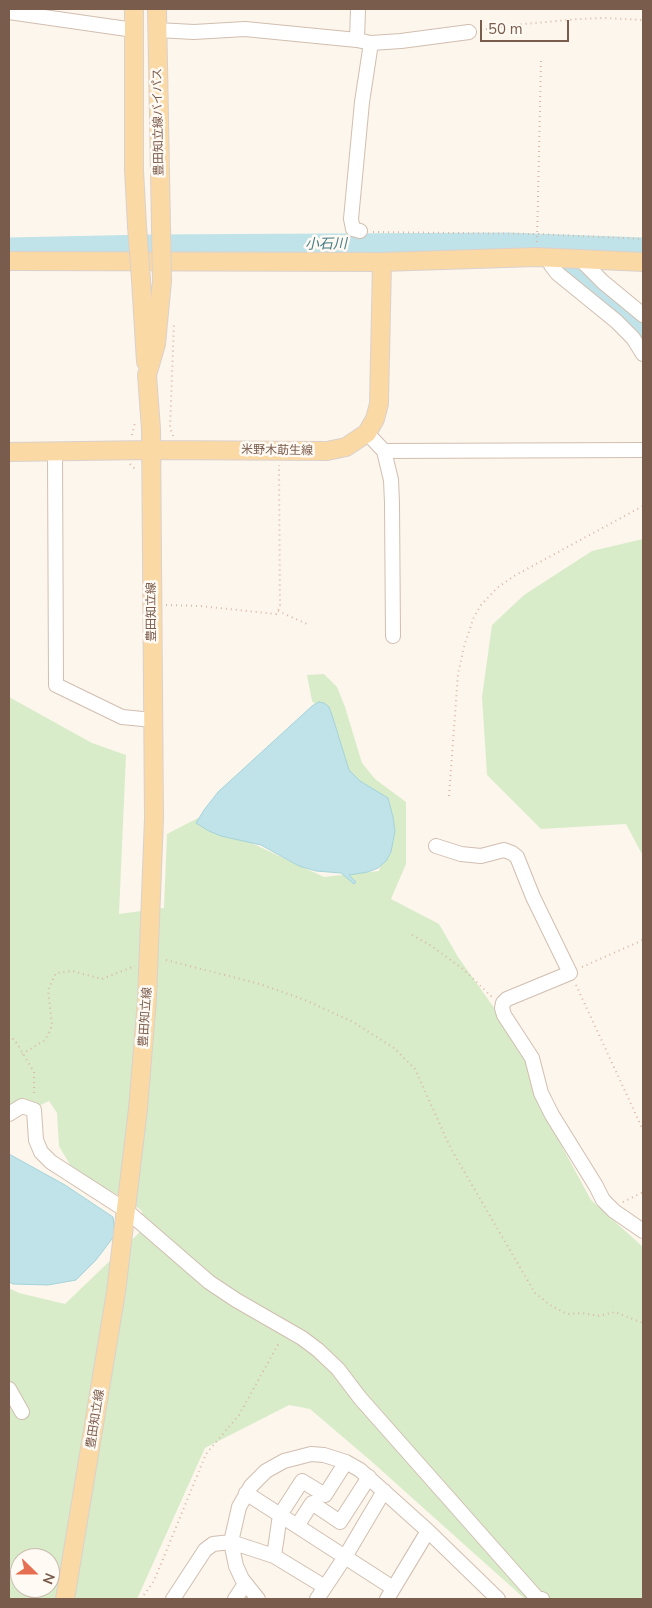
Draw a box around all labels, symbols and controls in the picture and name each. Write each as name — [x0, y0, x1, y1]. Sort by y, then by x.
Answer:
scale bar — [482, 10, 571, 42]
text: 50 m — [488, 19, 523, 39]
street label: 豊田知立線バイパス — [151, 68, 167, 176]
water label: 小石川 — [305, 236, 347, 254]
street label: 米野木莇生線 — [241, 443, 313, 459]
street label: 豊田知立線 — [145, 582, 159, 642]
street label: 豊田知立線 — [137, 987, 155, 1047]
street label: 豊田知立線 — [84, 1388, 108, 1450]
north arrow — [10, 1548, 60, 1598]
text: N — [38, 1570, 59, 1587]

